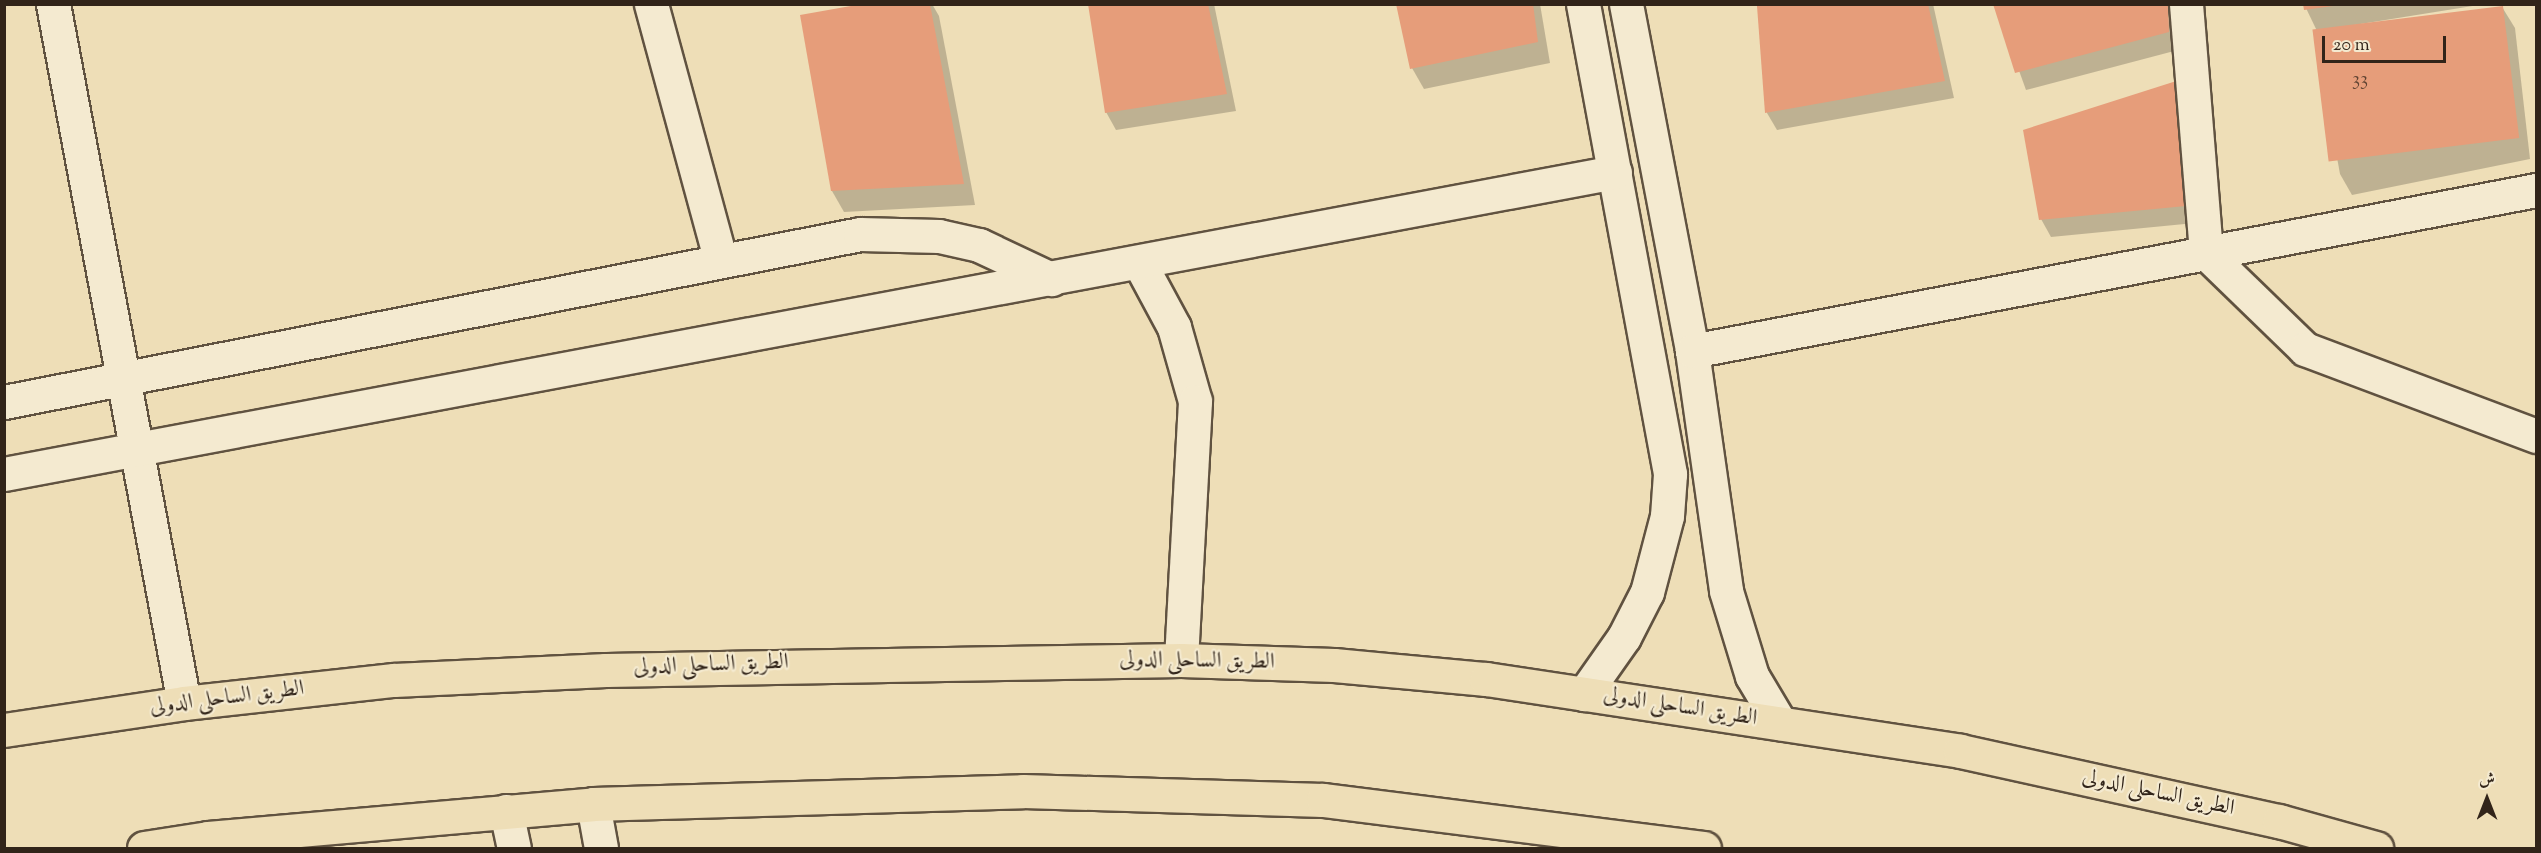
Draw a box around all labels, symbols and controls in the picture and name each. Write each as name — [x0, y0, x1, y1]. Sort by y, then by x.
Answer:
scale bar — [2325, 24, 2450, 62]
text: 20 m — [2333, 33, 2370, 59]
house number: 33 — [2352, 68, 2368, 92]
street label: الطريق الساحلى الدولى — [1119, 647, 1275, 677]
street label: الطريق الساحلى الدولى — [633, 650, 789, 682]
street label: الطريق الساحلى الدولى — [148, 676, 306, 722]
street label: الطريق الساحلى الدولى — [1601, 683, 1759, 733]
street label: الطريق الساحلى الدولى — [2079, 765, 2237, 823]
north arrow — [2457, 769, 2517, 829]
text: ش — [2479, 769, 2495, 792]

